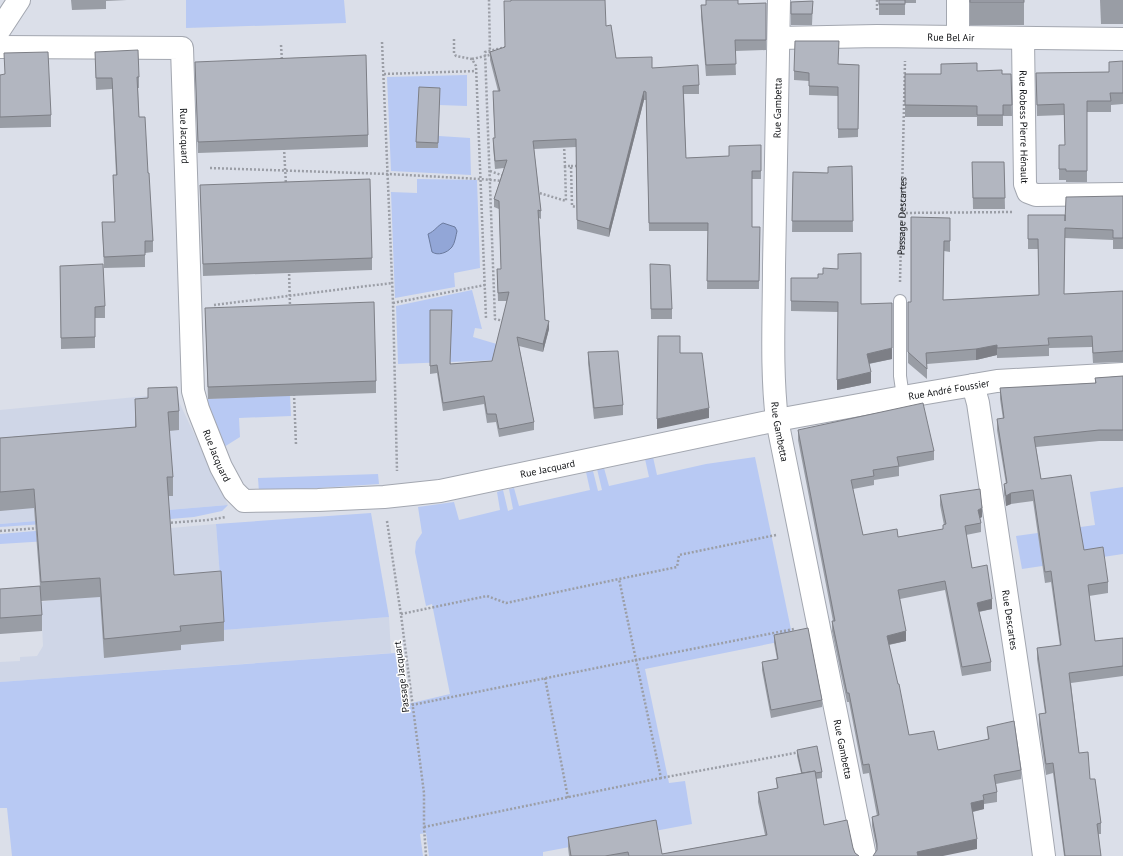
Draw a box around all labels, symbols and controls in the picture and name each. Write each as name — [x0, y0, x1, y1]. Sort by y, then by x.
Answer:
street label: Rue Bel Air — [927, 31, 975, 44]
street label: Rue Robess Pierre Hénault — [1016, 70, 1031, 184]
street label: Rue Gambetta — [770, 78, 785, 138]
street label: Rue Jacquard — [177, 108, 192, 164]
street label: Passage Descartes — [895, 177, 909, 255]
street label: Rue André Foussier — [907, 376, 991, 403]
street label: Rue Gambetta — [768, 401, 791, 463]
street label: Rue Jacquard — [200, 427, 234, 484]
street label: Rue Jacquard — [519, 457, 576, 481]
street label: Rue Descartes — [999, 589, 1021, 651]
street label: Passage Jacquart — [391, 640, 412, 713]
street label: Rue Gambetta — [831, 718, 855, 780]

